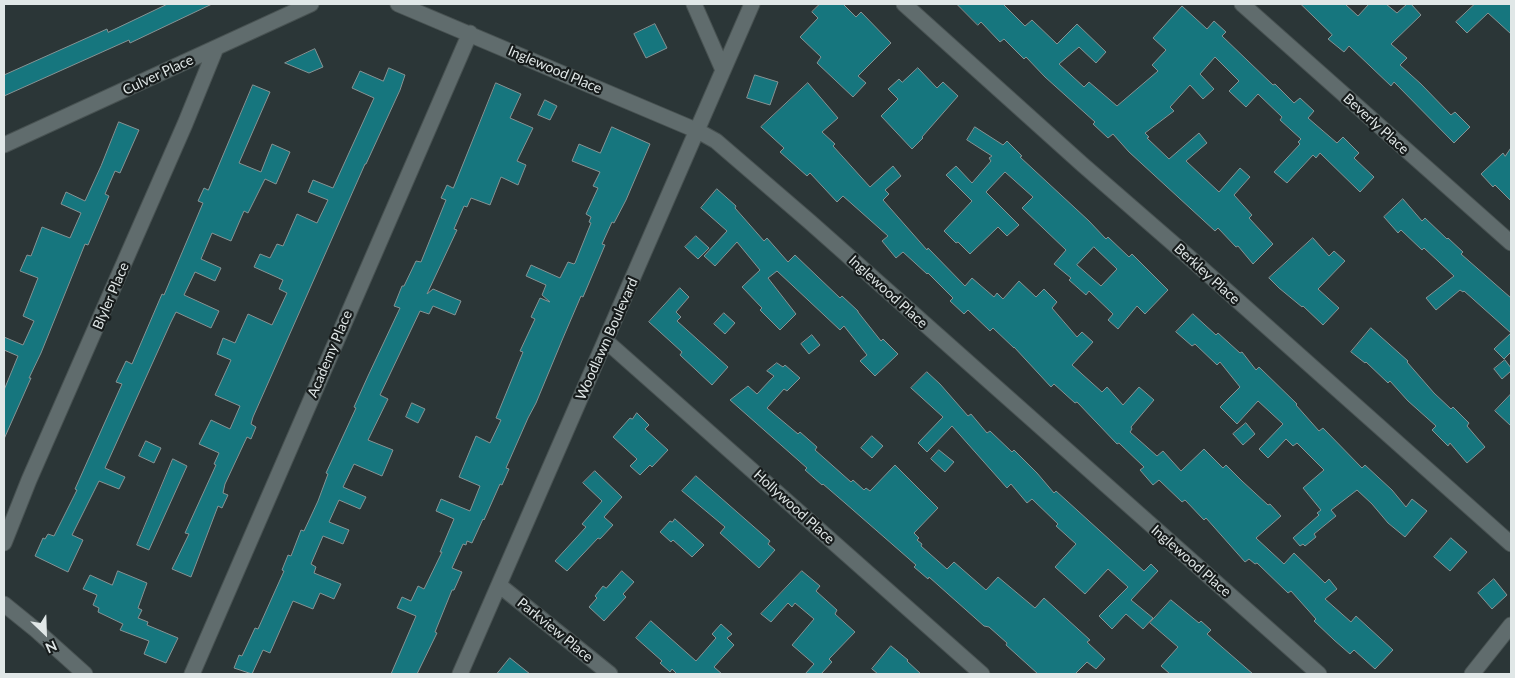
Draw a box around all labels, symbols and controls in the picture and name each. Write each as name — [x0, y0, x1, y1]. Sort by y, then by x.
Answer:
street label: Inglewood Place — [506, 43, 604, 97]
street label: Culver Place — [120, 51, 196, 99]
street label: Beverly Place — [1340, 90, 1412, 158]
street label: Berkley Place — [1171, 240, 1243, 308]
street label: Inglewood Place — [845, 252, 931, 332]
street label: Blyler Place — [89, 260, 133, 332]
street label: Woodlawn Boulevard — [572, 275, 642, 403]
street label: Academy Place — [304, 308, 356, 400]
street label: Hollywood Place — [750, 466, 838, 548]
street label: Inglewood Place — [1148, 522, 1234, 600]
street label: Parkview Place — [514, 594, 596, 666]
north arrow — [20, 608, 70, 658]
text: N — [43, 637, 60, 657]

